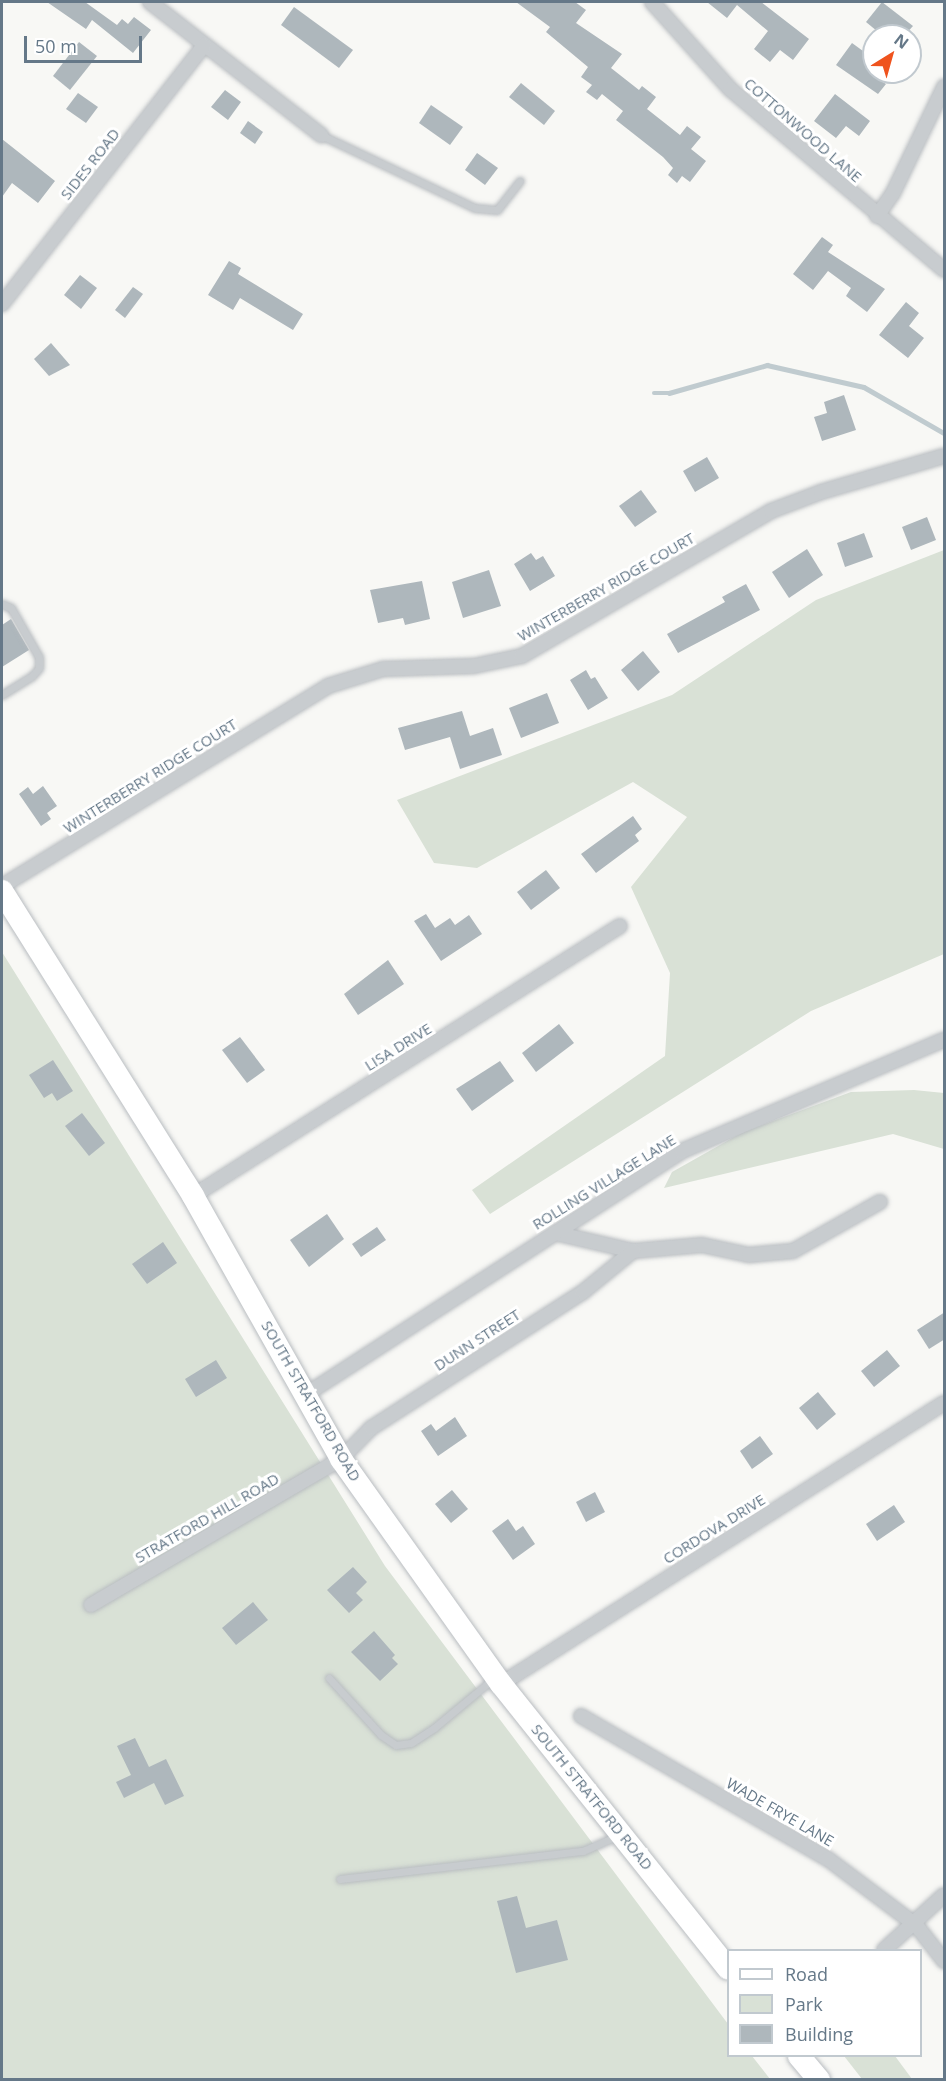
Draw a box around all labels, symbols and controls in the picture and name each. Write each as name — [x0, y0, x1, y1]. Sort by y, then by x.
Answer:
scale bar — [27, 24, 146, 62]
north arrow — [862, 24, 922, 84]
text: N — [890, 29, 913, 54]
text: 50 m — [35, 34, 77, 58]
street label: COTTONWOOD LANE — [741, 74, 865, 186]
street label: SIDES ROAD — [57, 125, 123, 203]
street label: WINTERBERRY RIDGE COURT — [514, 529, 698, 645]
street label: WINTERBERRY RIDGE COURT — [60, 715, 240, 837]
street label: LISA DRIVE — [361, 1019, 435, 1075]
street label: ROLLING VILLAGE LANE — [529, 1131, 679, 1233]
street label: DUNN STREET — [431, 1305, 523, 1375]
street label: SOUTH STRATFORD ROAD — [258, 1318, 364, 1484]
street label: STRATFORD HILL ROAD — [132, 1469, 282, 1567]
street label: CORDOVA DRIVE — [660, 1490, 768, 1568]
street label: SOUTH STRATFORD ROAD — [528, 1721, 656, 1873]
street label: WADE FRYE LANE — [723, 1774, 837, 1850]
legend — [727, 1949, 922, 2057]
text: Road — [785, 1962, 828, 1986]
text: Park — [785, 1992, 823, 2016]
text: Building — [785, 2022, 853, 2046]

